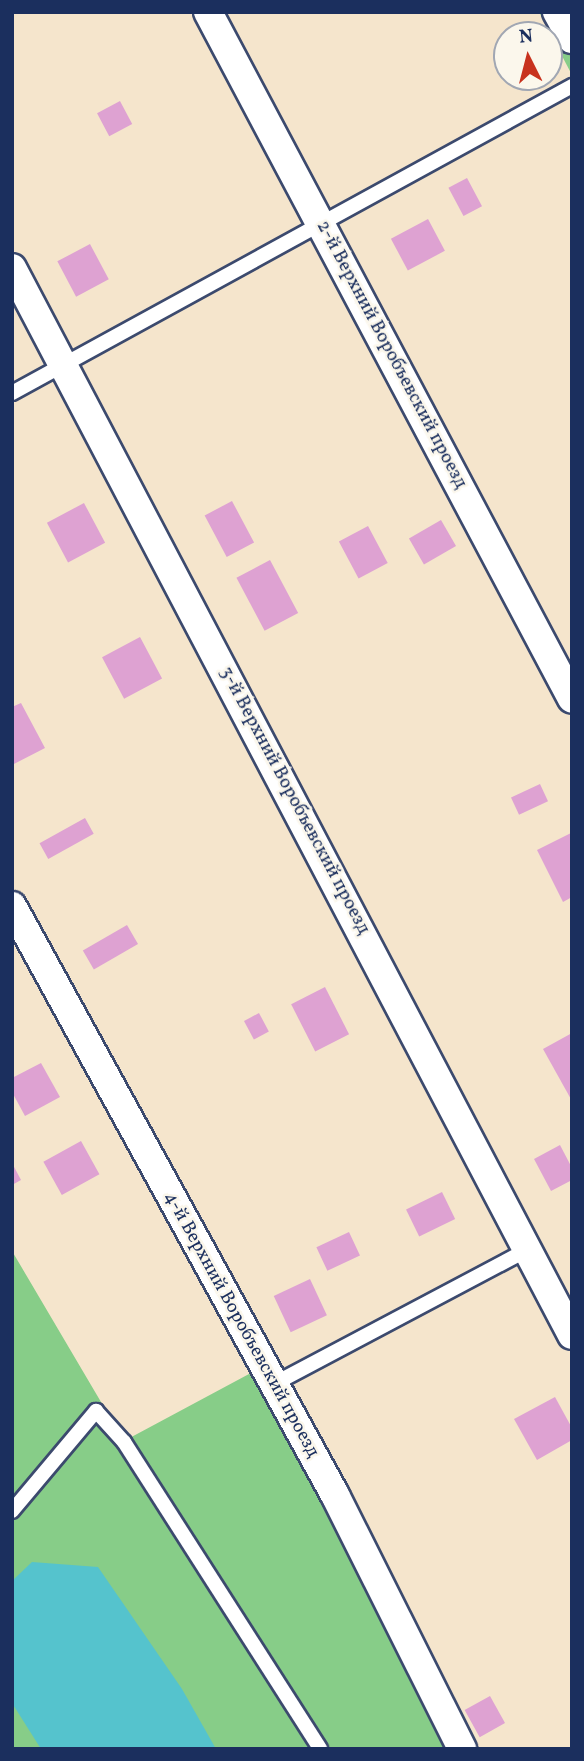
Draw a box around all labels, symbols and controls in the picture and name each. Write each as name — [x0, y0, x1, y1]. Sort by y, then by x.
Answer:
north arrow — [493, 21, 563, 91]
text: N — [518, 23, 534, 51]
street label: 2-й Верхний Воробъевский проезд — [310, 217, 472, 493]
street label: 3-й Верхний Воробъевский проезд — [214, 663, 374, 939]
street label: 4-й Верхний Воробъевский проезд — [158, 1188, 324, 1462]

